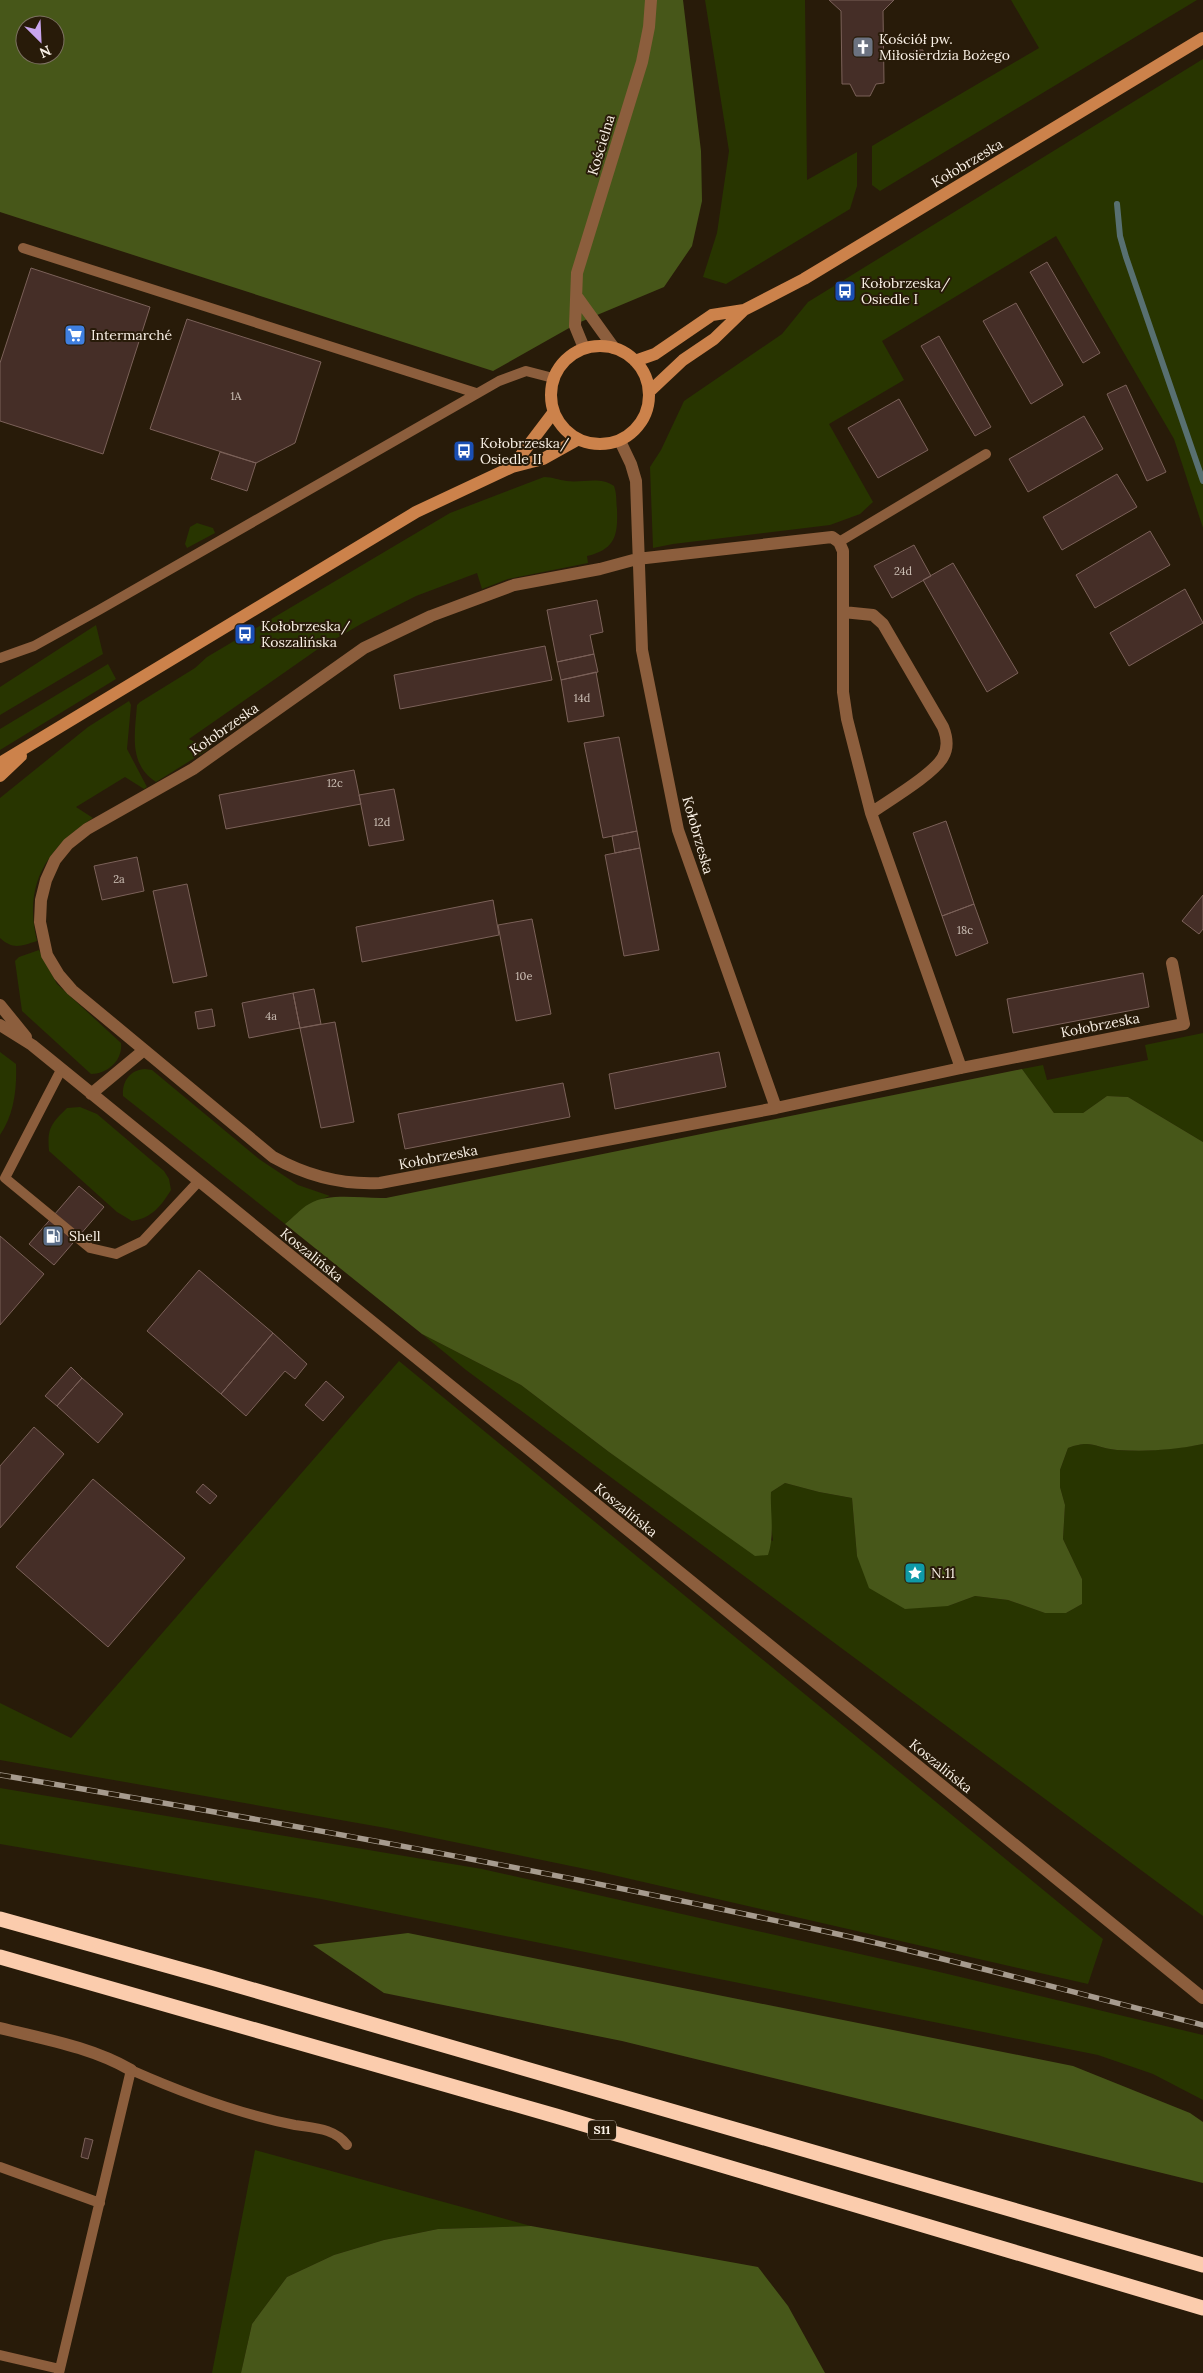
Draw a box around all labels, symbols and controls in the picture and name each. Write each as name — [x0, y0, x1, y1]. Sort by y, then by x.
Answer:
north arrow — [15, 15, 65, 65]
place label: Kościół pw. Miłosierdzia Bożego — [879, 30, 1010, 64]
church icon: Kościół pw. Miłosierdzia Bożego — [851, 35, 875, 59]
text: N — [37, 41, 54, 62]
street label: Kościelna — [583, 112, 619, 178]
street label: Kołobrzeska — [928, 135, 1006, 191]
place label: Kołobrzeska/ Osiedle I — [861, 274, 951, 308]
bus stop icon: Kołobrzeska/ Osiedle I — [833, 279, 857, 303]
supermarket icon: Intermarché — [63, 323, 87, 347]
place label: Intermarché — [91, 326, 173, 344]
house number: 1A — [230, 389, 243, 403]
place label: Kołobrzeska/ Osiedle II — [480, 434, 570, 468]
bus stop icon: Kołobrzeska/ Osiedle II — [452, 439, 476, 463]
house number: 24d — [894, 564, 913, 578]
place label: Kołobrzeska/ Koszalińska — [261, 617, 351, 651]
bus stop icon: Kołobrzeska/ Koszalińska — [233, 622, 257, 646]
house number: 14d — [574, 691, 591, 705]
street label: Kołobrzeska — [186, 699, 262, 759]
house number: 12c — [327, 776, 343, 790]
street label: Kołobrzeska — [678, 794, 718, 876]
house number: 12d — [374, 815, 391, 829]
house number: 2a — [113, 872, 125, 886]
house number: 18c — [957, 923, 973, 937]
house number: 10e — [516, 969, 532, 983]
house number: 4a — [265, 1009, 277, 1023]
street label: Kołobrzeska — [1059, 1009, 1141, 1041]
street label: Kołobrzeska — [397, 1141, 479, 1173]
fuel station icon: Shell — [41, 1224, 65, 1248]
street label: Koszalińska — [277, 1224, 347, 1286]
place label: Shell — [69, 1227, 101, 1245]
street label: Koszalińska — [591, 1479, 661, 1541]
place icon: N.11 — [903, 1561, 927, 1585]
place label: N.11 — [931, 1564, 955, 1582]
street label: Koszalińska — [906, 1735, 976, 1797]
road number: S11 — [588, 2120, 616, 2140]

